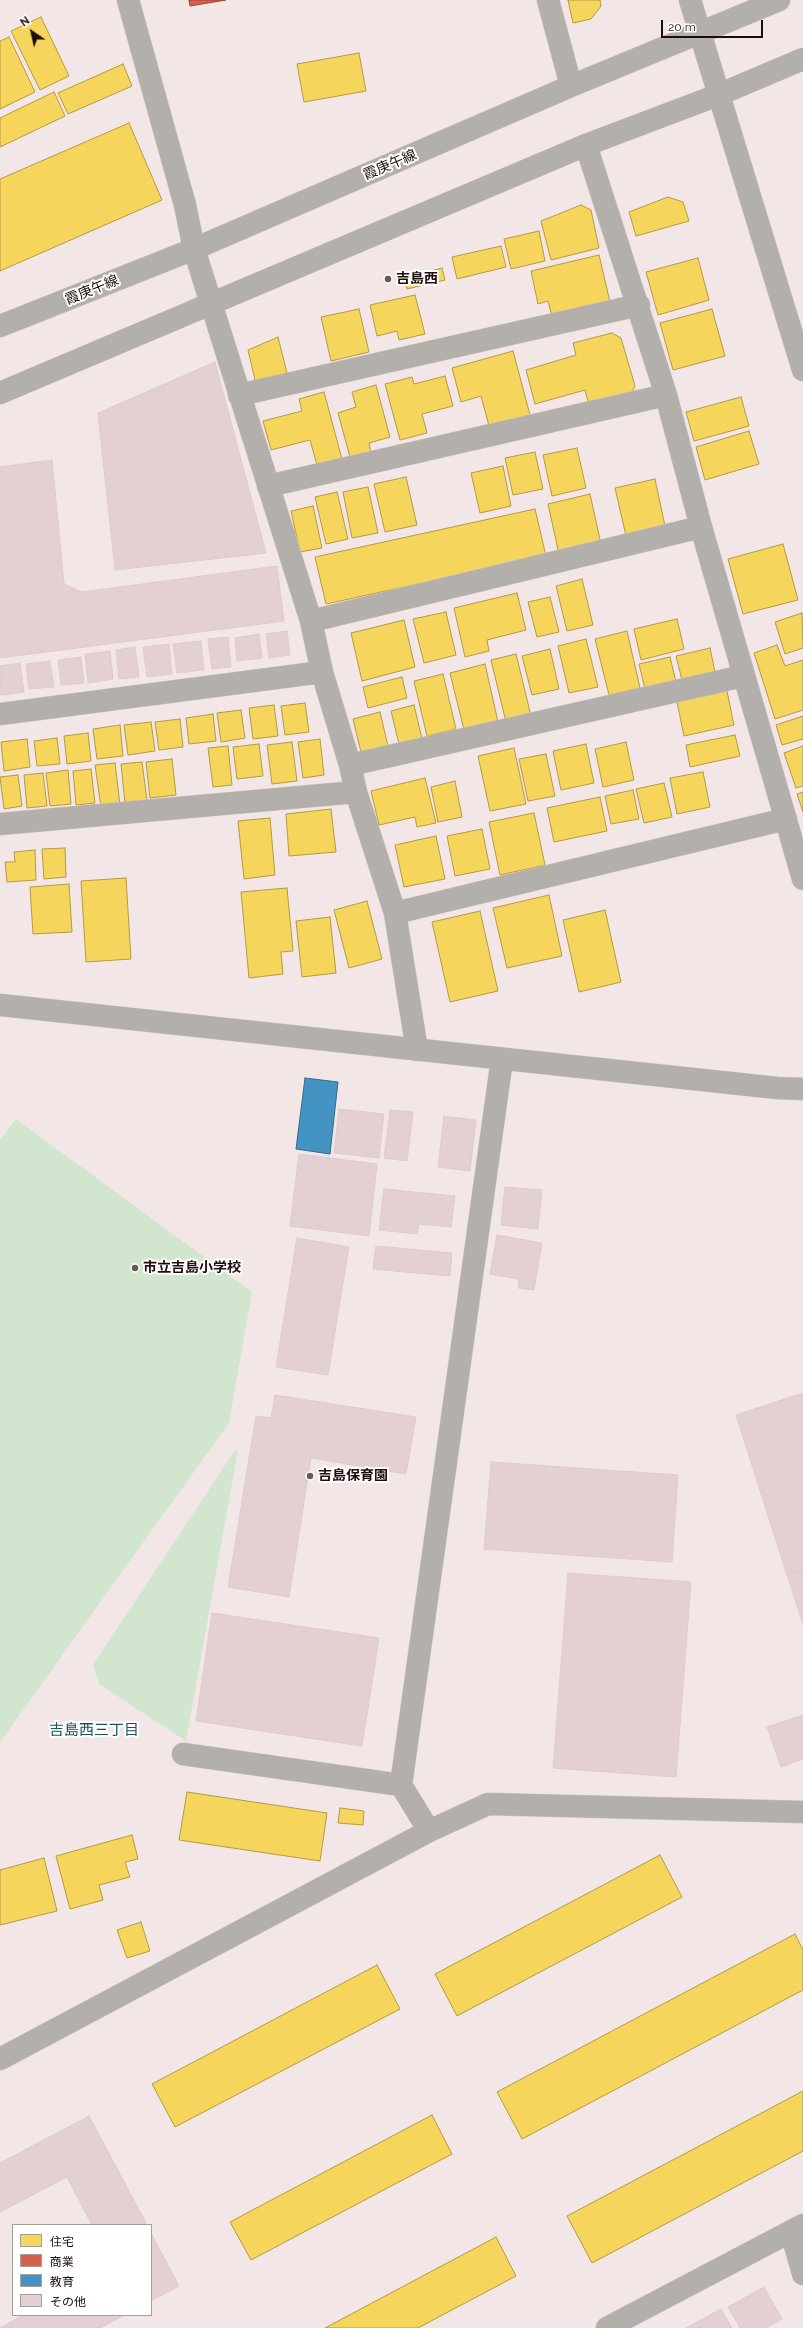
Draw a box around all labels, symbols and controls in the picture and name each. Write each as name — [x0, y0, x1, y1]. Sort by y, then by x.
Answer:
north arrow — [12, 12, 52, 52]
scale bar — [663, 12, 765, 38]
text: N — [18, 14, 32, 29]
text: 20 m — [668, 20, 696, 34]
street label: 霞庚午線 — [361, 146, 419, 184]
place label: 吉島西 — [396, 271, 438, 287]
street label: 霞庚午線 — [63, 272, 121, 308]
marker: 吉島西 — [383, 274, 393, 284]
place label: 市立吉島小学校 — [143, 1260, 241, 1276]
marker: 市立吉島小学校 — [130, 1263, 140, 1273]
place label: 吉島保育園 — [318, 1468, 388, 1484]
marker: 吉島保育園 — [305, 1471, 315, 1481]
district label: 吉島西三丁目 — [49, 1721, 139, 1739]
legend — [12, 2224, 152, 2316]
text: 住宅 — [50, 2235, 74, 2249]
text: 商業 — [50, 2255, 74, 2269]
text: 教育 — [50, 2275, 74, 2289]
text: その他 — [50, 2295, 86, 2309]

